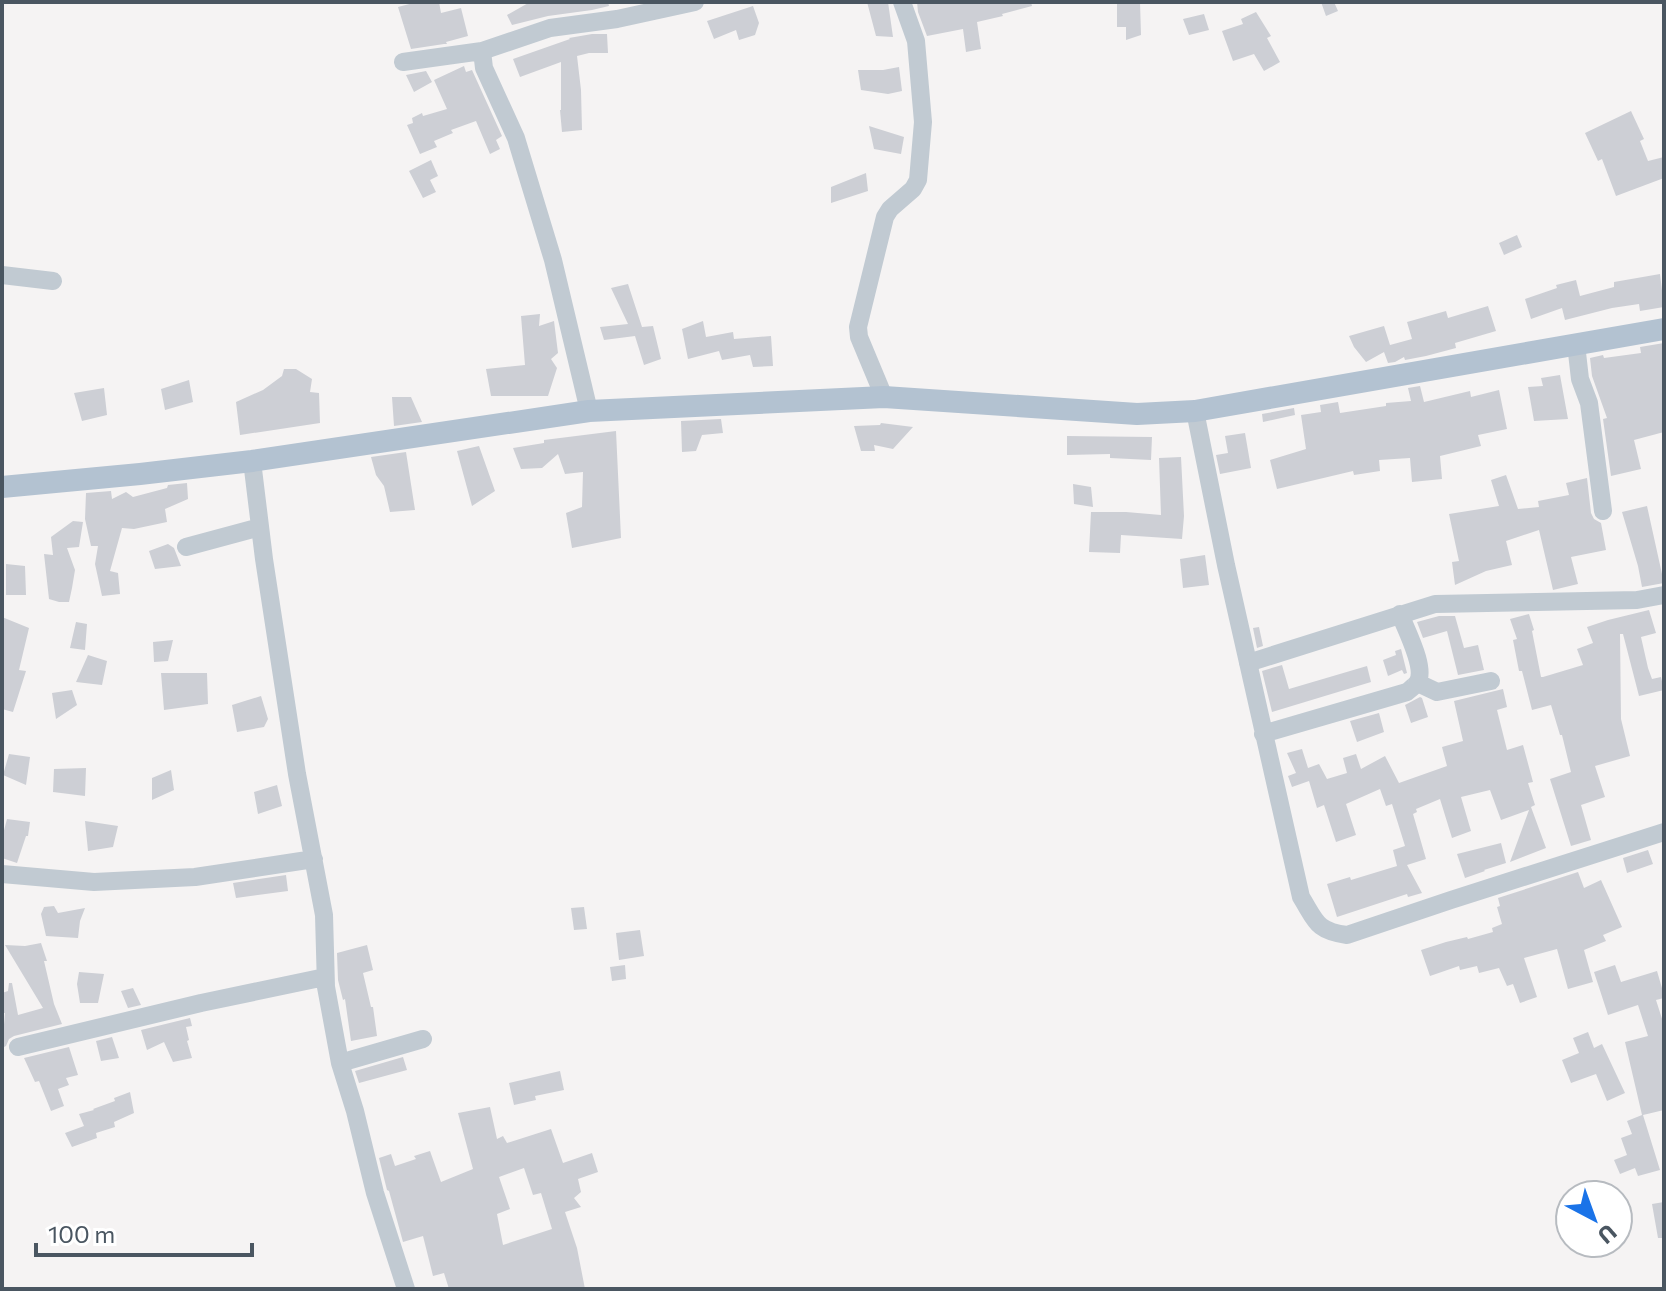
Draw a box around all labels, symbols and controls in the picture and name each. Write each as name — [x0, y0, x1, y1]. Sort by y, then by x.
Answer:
north arrow — [1554, 1179, 1634, 1259]
scale bar — [36, 1207, 252, 1257]
text: 100 m — [48, 1219, 115, 1248]
text: U — [1593, 1219, 1622, 1250]

